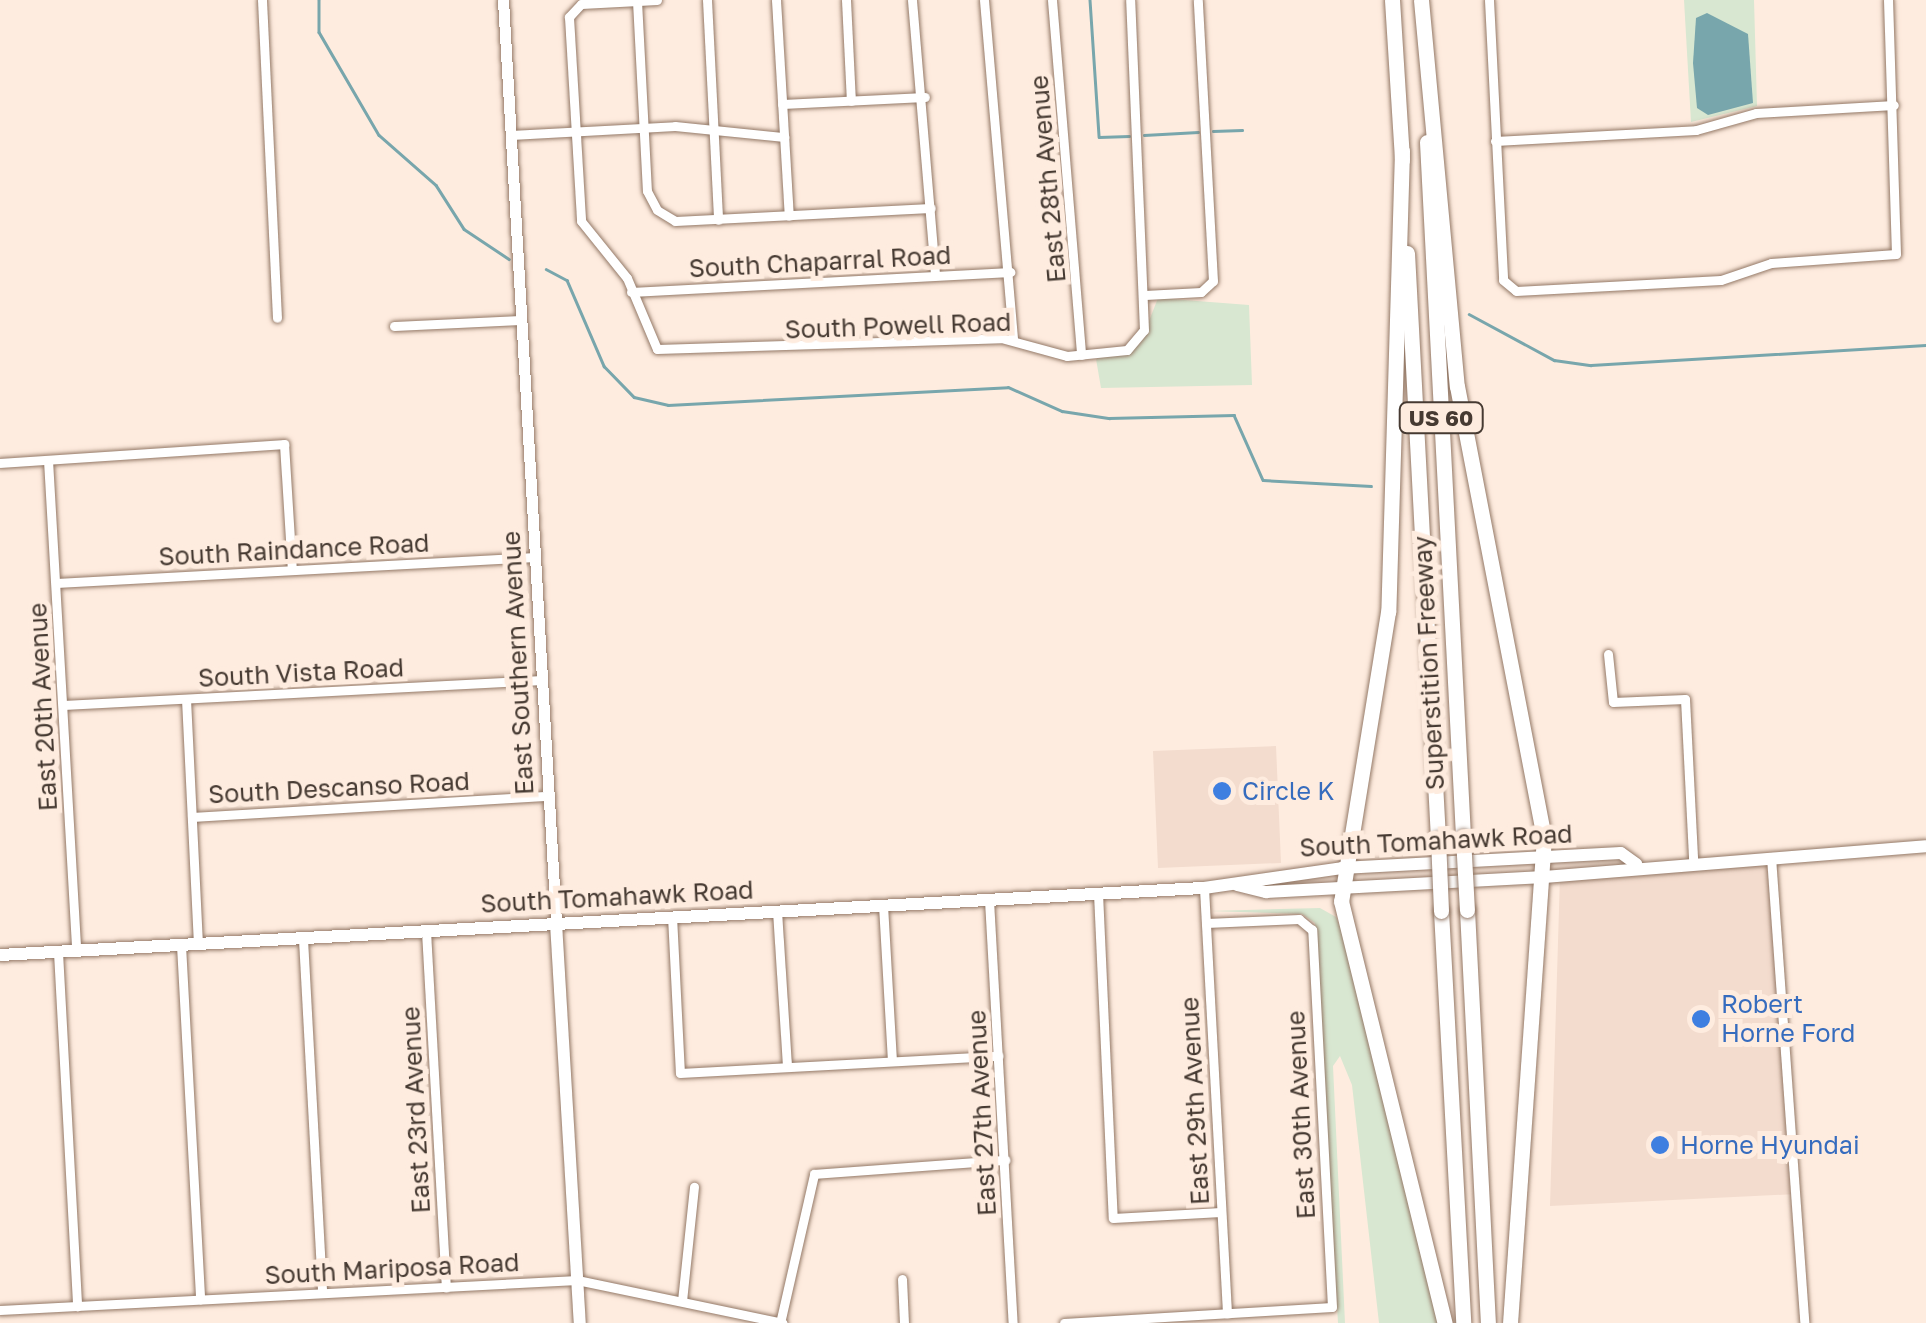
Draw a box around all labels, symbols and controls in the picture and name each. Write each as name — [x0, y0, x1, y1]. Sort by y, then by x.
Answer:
street label: East 28th Avenue — [1024, 74, 1072, 284]
street label: South Chaparral Road — [688, 240, 952, 284]
street label: South Powell Road — [784, 307, 1012, 345]
road number: US 60 — [1398, 401, 1484, 435]
street label: South Raindance Road — [158, 528, 430, 572]
street label: East Southern Avenue — [496, 530, 540, 796]
street label: Superstition Freeway — [1407, 535, 1451, 791]
street label: East 20th Avenue — [23, 602, 63, 812]
street label: South Vista Road — [197, 653, 405, 693]
street label: South Descanso Road — [207, 766, 471, 810]
place label: Circle K — [1242, 776, 1335, 806]
marker: Circle K — [1211, 780, 1233, 802]
street label: South Tomahawk Road — [1299, 819, 1573, 863]
street label: South Tomahawk Road — [480, 875, 754, 919]
place label: Robert Horne Ford — [1721, 990, 1855, 1049]
street label: East 29th Avenue — [1175, 996, 1215, 1206]
street label: East 23rd Avenue — [396, 1006, 436, 1214]
marker: Robert Horne Ford — [1690, 1008, 1712, 1030]
street label: East 27th Avenue — [962, 1009, 1002, 1217]
street label: East 30th Avenue — [1281, 1010, 1321, 1220]
place label: Horne Hyundai — [1680, 1130, 1860, 1160]
marker: Horne Hyundai — [1649, 1134, 1671, 1156]
street label: South Mariposa Road — [264, 1247, 520, 1291]

